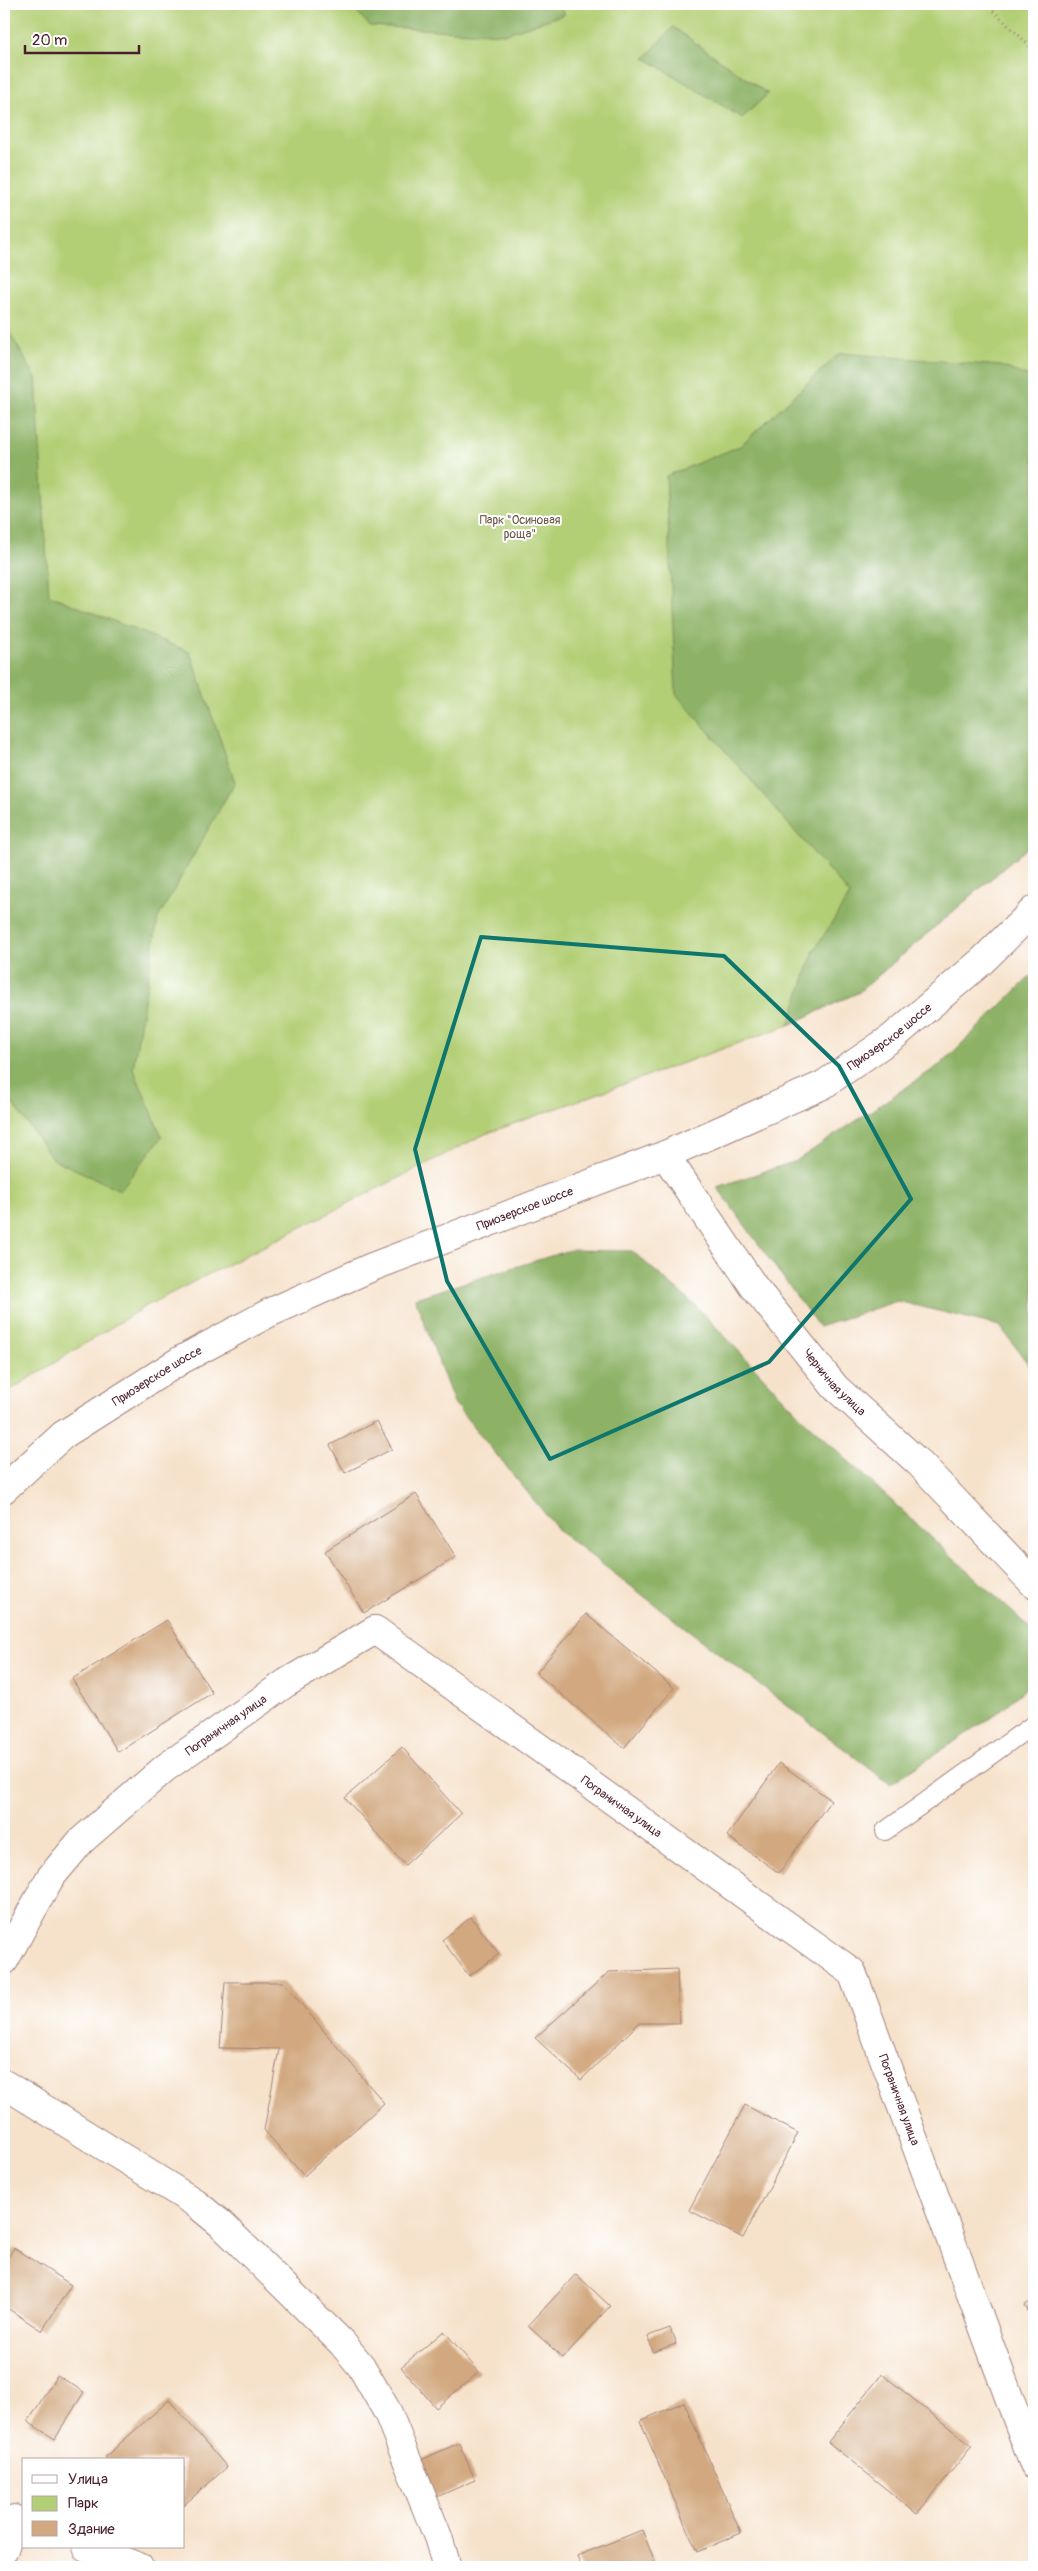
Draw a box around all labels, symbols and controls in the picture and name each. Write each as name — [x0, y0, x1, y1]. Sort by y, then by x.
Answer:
scale bar — [25, 22, 139, 54]
text: 20 m — [32, 31, 67, 50]
park label: Парк "Осиновая роща" — [480, 513, 561, 542]
street label: Приозерское шоссе — [845, 1000, 935, 1074]
street label: Приозерское шоссе — [474, 1184, 576, 1234]
street label: Приозерское шоссе — [110, 1343, 205, 1410]
street label: Черничная улица — [799, 1346, 869, 1419]
street label: Пограничная улица — [183, 1692, 270, 1759]
street label: Пограничная улица — [578, 1773, 665, 1841]
street label: Пограничная улица — [875, 2052, 923, 2148]
legend — [22, 2458, 185, 2548]
text: Улица — [68, 2470, 108, 2489]
text: Парк — [68, 2494, 99, 2513]
text: Здание — [68, 2520, 115, 2539]

